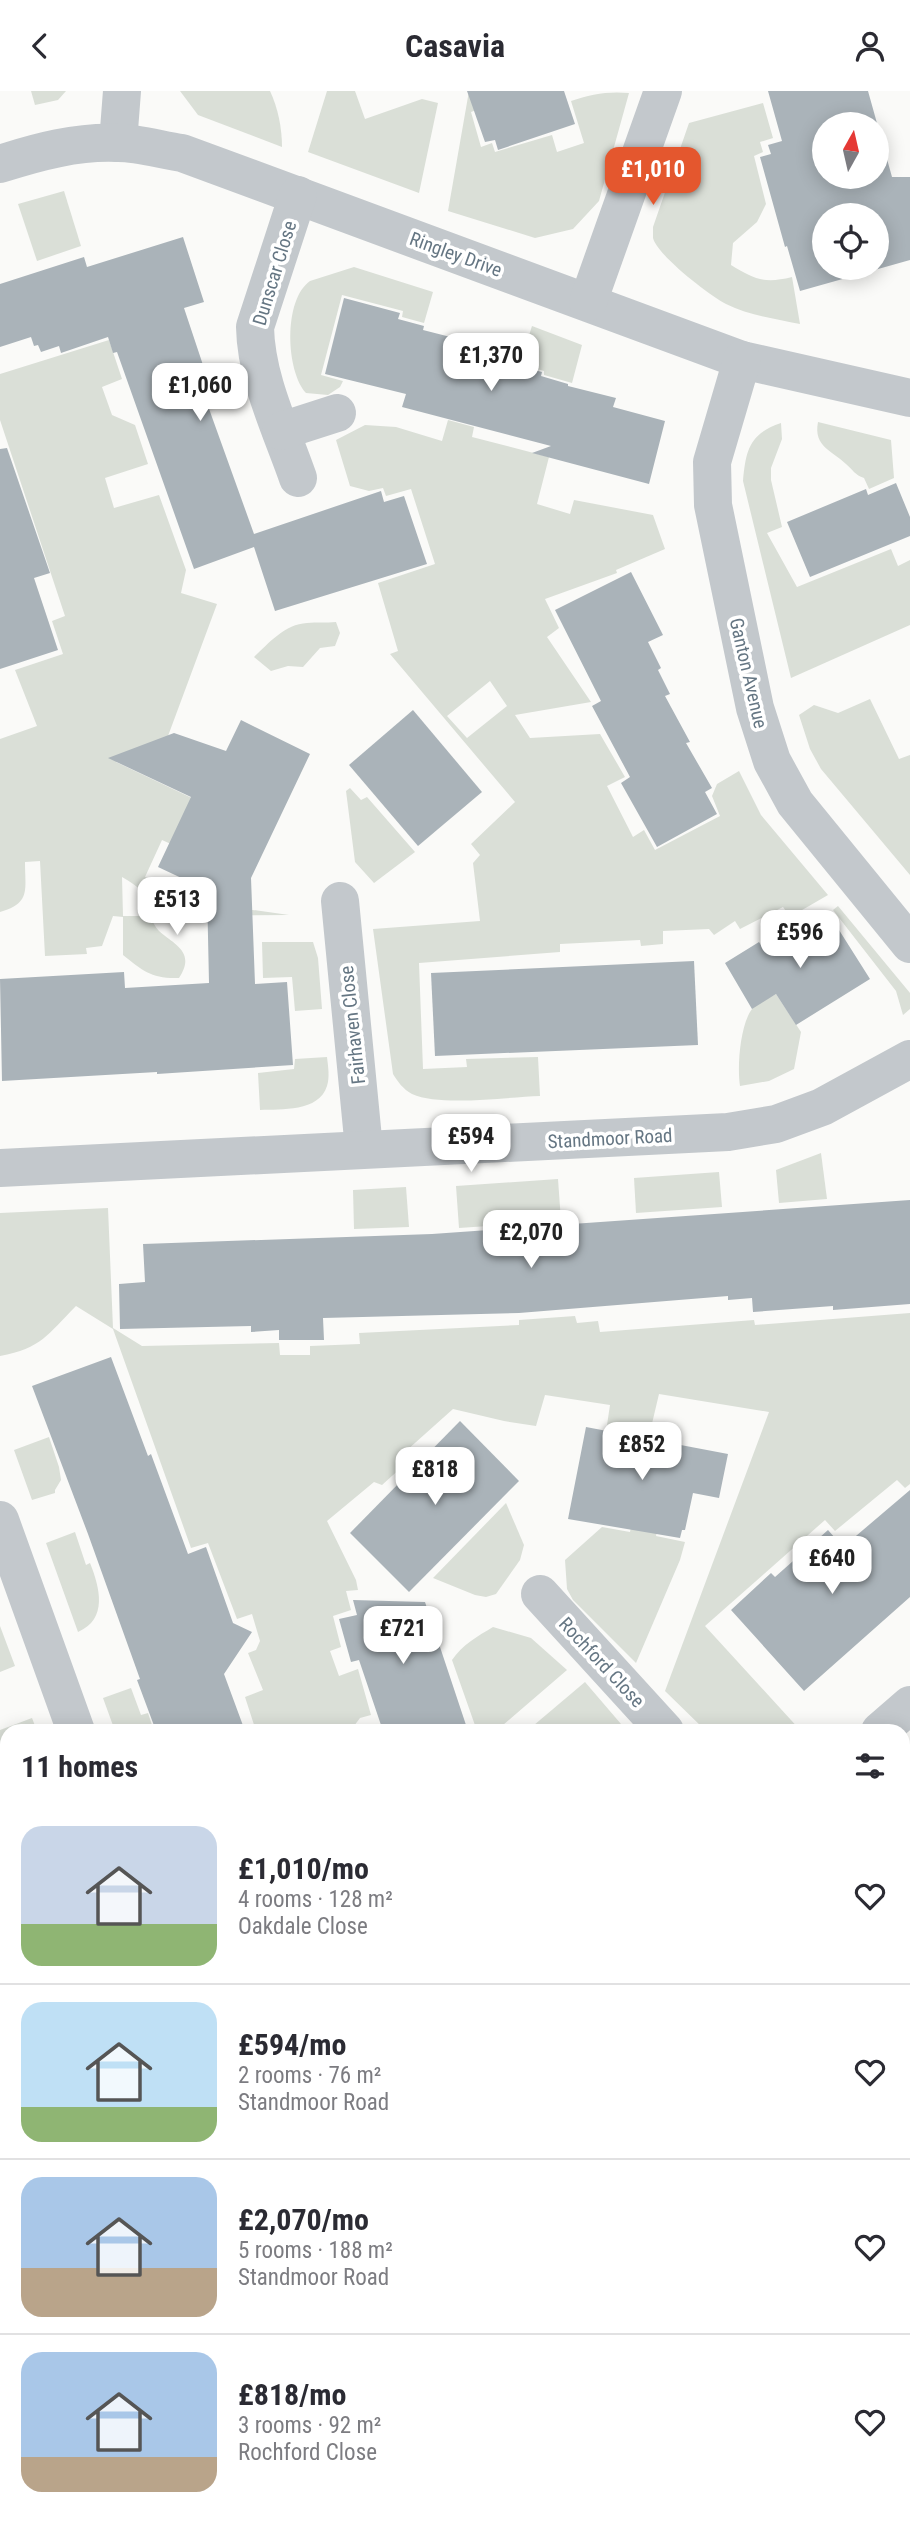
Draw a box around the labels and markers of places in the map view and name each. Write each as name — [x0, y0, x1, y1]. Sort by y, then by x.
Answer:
pin: £1,010 — [596, 148, 710, 207]
pin: £1,370 — [434, 334, 548, 393]
pin: £1,060 — [143, 363, 257, 423]
pin: £513 — [136, 877, 218, 937]
pin: £596 — [759, 911, 841, 970]
pin: £594 — [430, 1115, 512, 1174]
pin: £2,070 — [474, 1211, 588, 1270]
pin: £852 — [601, 1423, 683, 1482]
pin: £818 — [394, 1447, 476, 1507]
pin: £640 — [791, 1537, 873, 1596]
pin: £721 — [362, 1607, 444, 1666]

